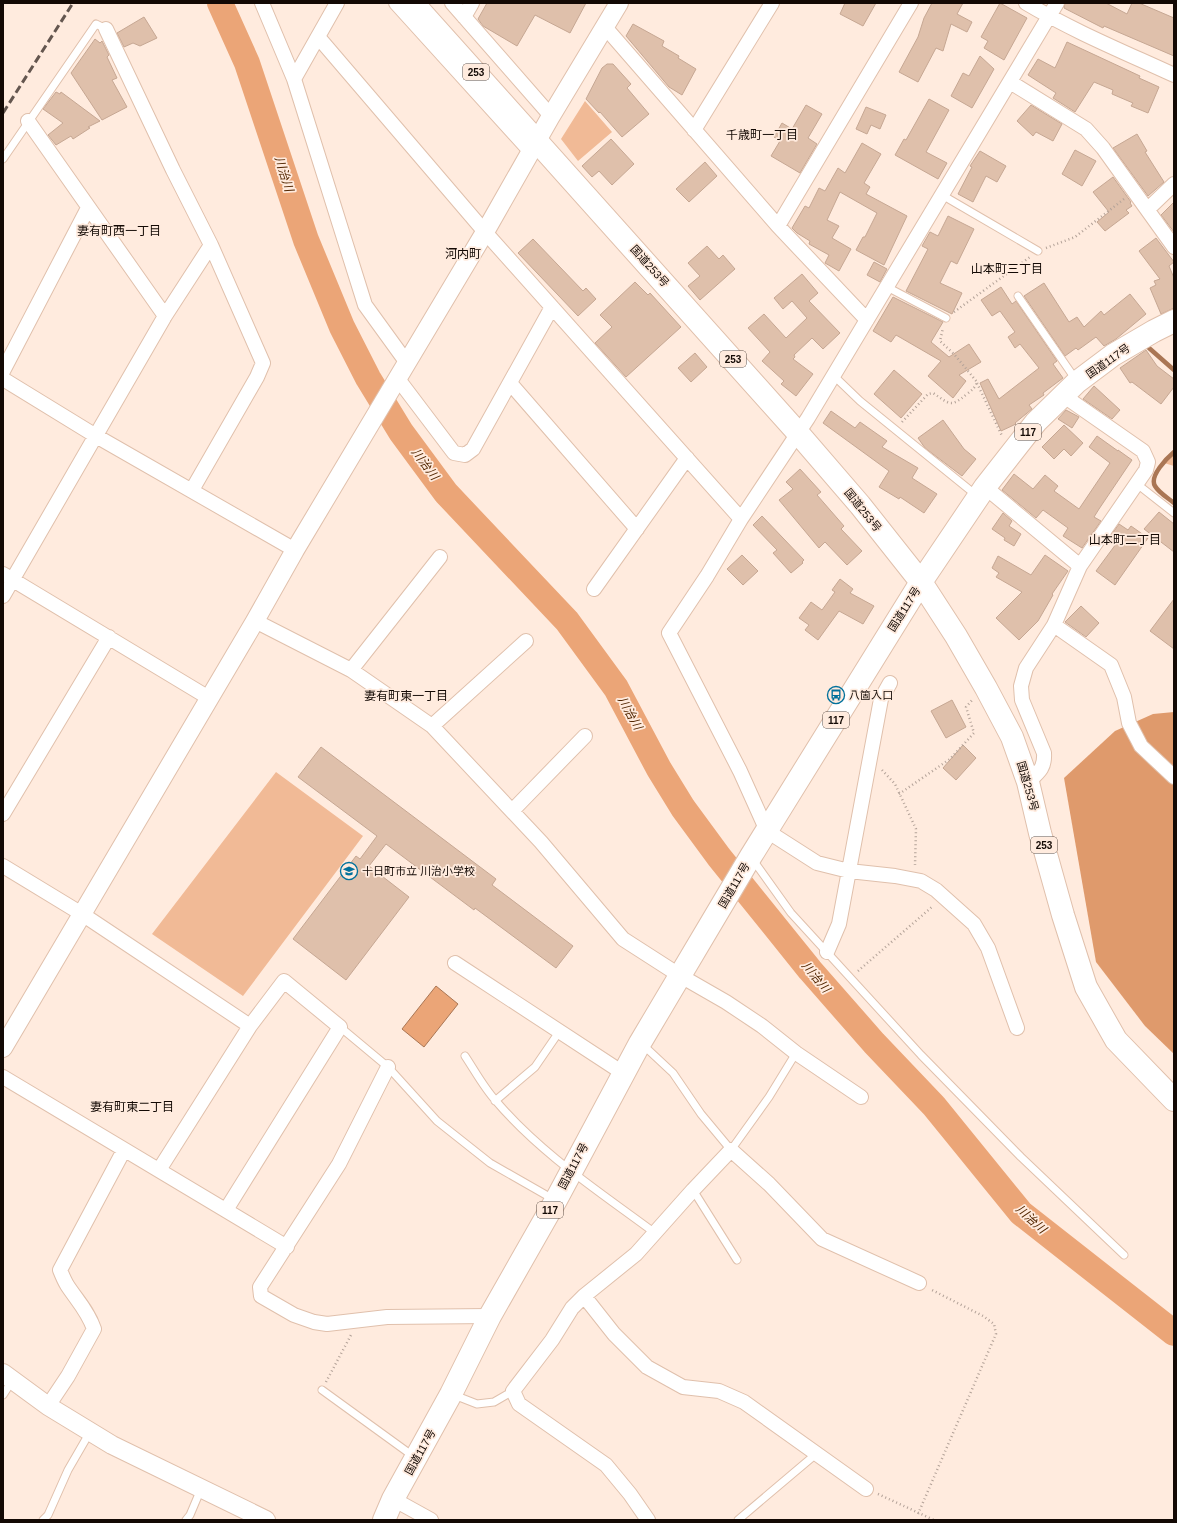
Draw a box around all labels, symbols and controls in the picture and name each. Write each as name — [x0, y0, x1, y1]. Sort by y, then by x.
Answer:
road number: 253 — [463, 64, 489, 80]
district label: 千歳町一丁目 — [726, 128, 798, 142]
water label: 川治川 — [272, 155, 297, 195]
district label: 妻有町西一丁目 — [77, 224, 161, 238]
street label: 国道253号 — [628, 243, 672, 289]
district label: 河内町 — [445, 247, 481, 261]
district label: 山本町三丁目 — [971, 262, 1043, 276]
street label: 国道117号 — [1084, 342, 1132, 380]
road number: 253 — [720, 351, 746, 367]
road number: 117 — [1015, 424, 1041, 440]
water label: 川治川 — [409, 445, 443, 484]
street label: 国道253号 — [842, 486, 884, 534]
district label: 山本町二丁目 — [1089, 533, 1161, 547]
street label: 国道117号 — [886, 584, 922, 634]
bus stop icon: 八箇入口 — [826, 685, 846, 705]
district label: 妻有町東一丁目 — [364, 689, 448, 703]
place label: 八箇入口 — [849, 689, 893, 701]
water label: 川治川 — [615, 694, 646, 734]
road number: 117 — [823, 712, 849, 728]
street label: 国道253号 — [1015, 760, 1041, 812]
road number: 253 — [1031, 837, 1057, 853]
street label: 国道117号 — [716, 860, 752, 910]
school or university icon: 十日町市立 川治小学校 — [339, 861, 359, 881]
place label: 十日町市立 川治小学校 — [362, 865, 475, 877]
water label: 川治川 — [799, 959, 834, 997]
district label: 妻有町東二丁目 — [90, 1100, 174, 1114]
street label: 国道117号 — [556, 1141, 590, 1191]
road number: 117 — [537, 1202, 563, 1218]
water label: 川治川 — [1013, 1202, 1051, 1238]
street label: 国道117号 — [402, 1427, 438, 1477]

